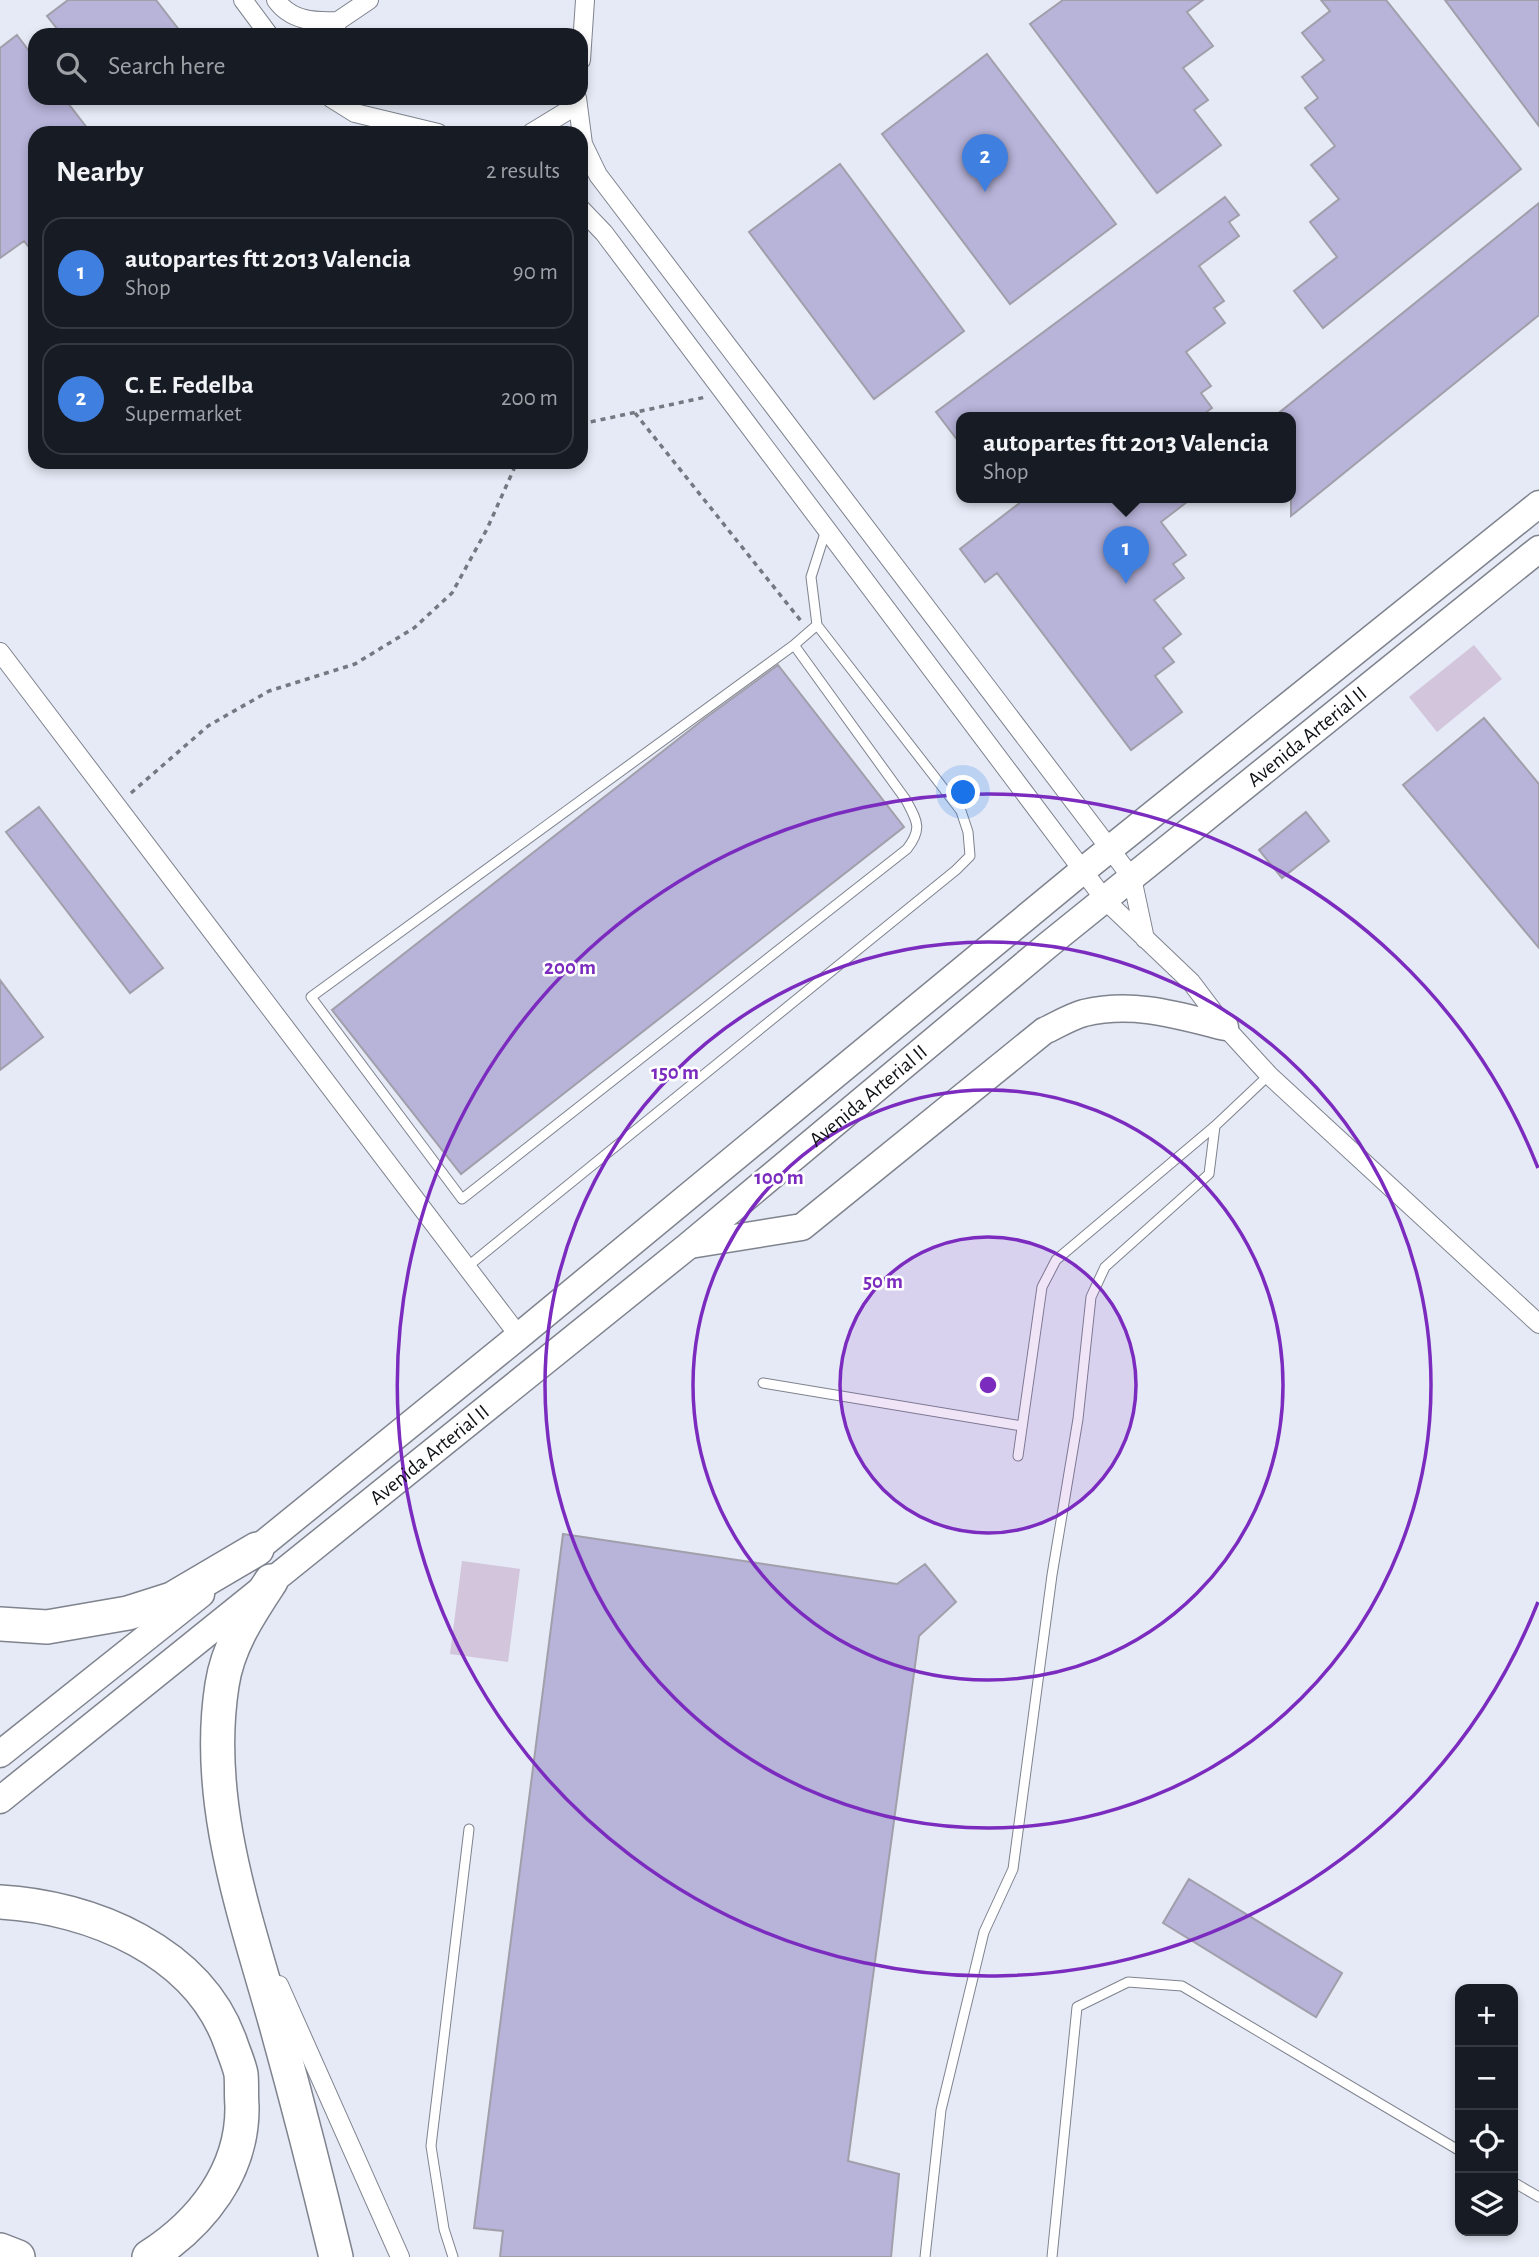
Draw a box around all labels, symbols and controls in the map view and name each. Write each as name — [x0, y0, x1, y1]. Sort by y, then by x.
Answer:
search box — [28, 28, 588, 105]
icon: search — [52, 48, 90, 86]
text: Search here — [108, 53, 226, 79]
pin: 2 — [962, 134, 1008, 192]
text: Nearby — [56, 157, 144, 187]
text: 2 results — [486, 160, 560, 183]
text: autopartes ftt 2013 Valencia — [125, 246, 411, 272]
text: 1 — [77, 261, 85, 284]
text: 90 m — [513, 261, 558, 284]
text: Shop — [125, 277, 171, 300]
text: C. E. Fedelba — [125, 372, 254, 398]
text: 2 — [76, 387, 86, 410]
text: 200 m — [501, 387, 558, 410]
text: Supermarket — [125, 403, 242, 426]
popup — [956, 412, 1296, 503]
text: autopartes ftt 2013 Valencia — [983, 430, 1269, 456]
text: Shop — [983, 461, 1029, 484]
pin: 1 — [1103, 526, 1149, 584]
street label: Avenida Arterial II — [1243, 682, 1370, 790]
your location — [946, 775, 980, 809]
text: 200 m — [544, 957, 596, 978]
street label: Avenida Arterial II — [805, 1040, 931, 1150]
text: 150 m — [651, 1062, 699, 1083]
text: 100 m — [754, 1167, 804, 1188]
text: 50 m — [863, 1271, 903, 1292]
centre of rings — [976, 1373, 1000, 1397]
street label: Avenida Arterial II — [366, 1400, 493, 1509]
map controls — [1455, 1984, 1518, 2236]
button: + — [1455, 1984, 1518, 2047]
button: − — [1455, 2047, 1518, 2110]
button: locate — [1455, 2110, 1518, 2173]
button: layers — [1455, 2173, 1518, 2236]

